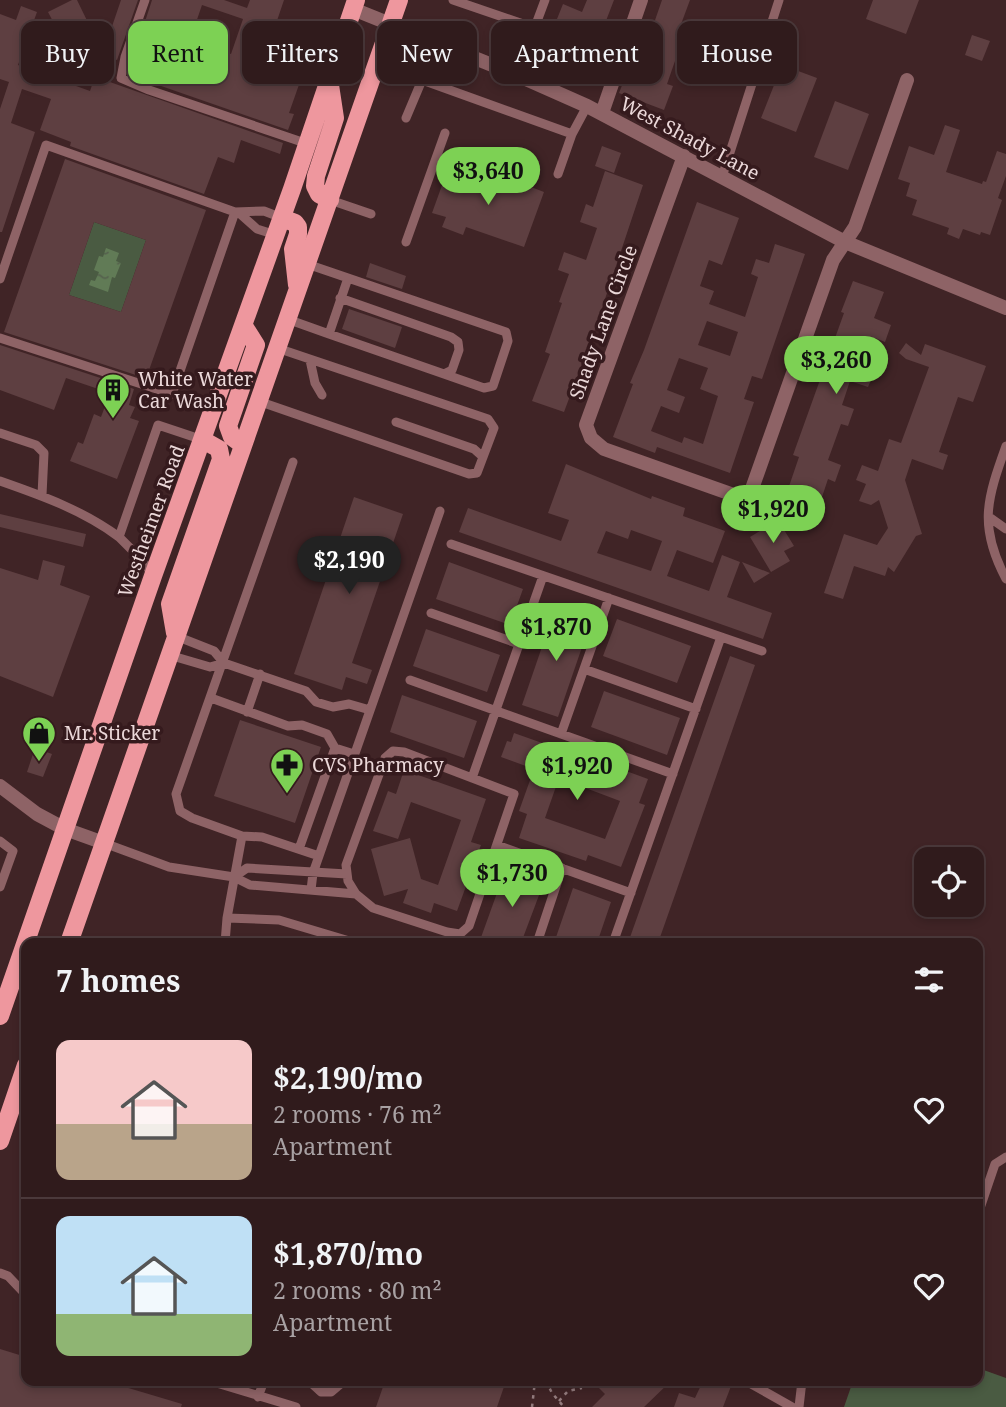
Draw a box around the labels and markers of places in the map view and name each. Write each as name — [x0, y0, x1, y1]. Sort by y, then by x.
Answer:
pin: $3,640 — [431, 148, 545, 207]
pin: $3,260 — [779, 336, 893, 396]
place label: White Water Car Wash — [138, 366, 253, 414]
building icon: White Water Car Wash — [94, 371, 132, 420]
pin: $1,920 — [716, 486, 830, 545]
pin: $2,190 — [292, 536, 406, 596]
pin: $1,870 — [499, 604, 613, 663]
shop icon: Mr. Sticker — [20, 714, 58, 763]
place label: Mr. Sticker — [64, 720, 160, 746]
pin: $1,920 — [520, 742, 634, 802]
pharmacy icon: CVS Pharmacy — [268, 746, 306, 795]
place label: CVS Pharmacy — [312, 752, 444, 778]
pin: $1,730 — [455, 850, 569, 909]

